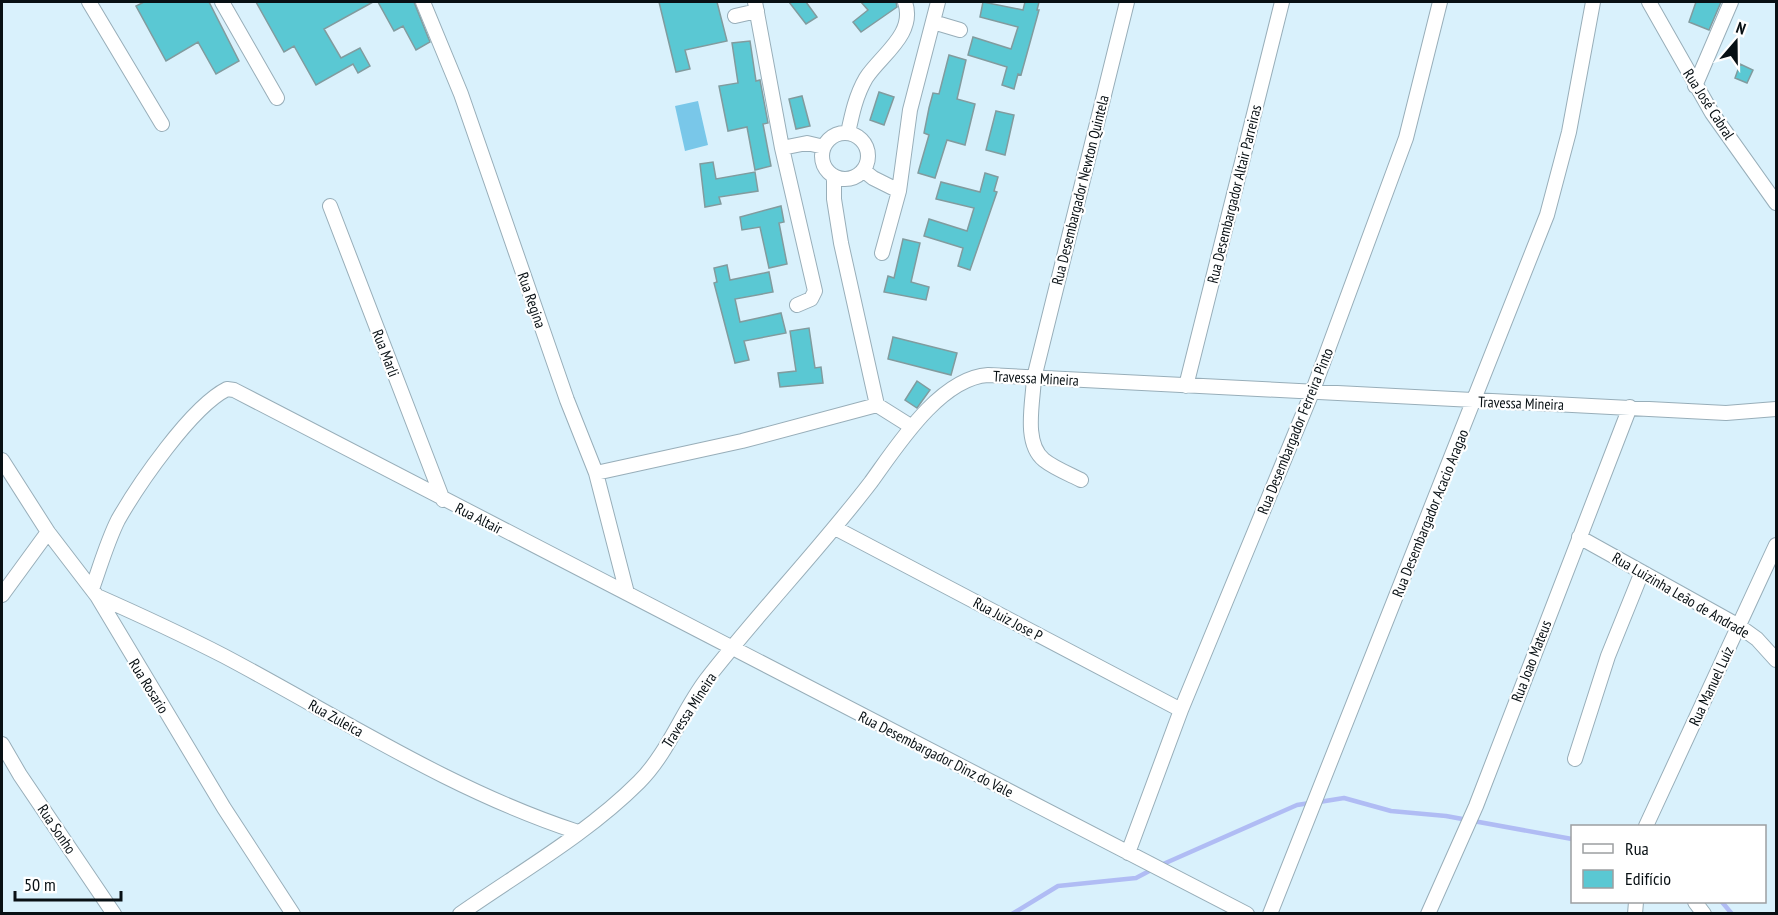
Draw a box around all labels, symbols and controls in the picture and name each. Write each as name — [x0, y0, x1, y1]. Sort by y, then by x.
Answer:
north arrow — [1706, 12, 1766, 72]
text: N — [1734, 17, 1749, 39]
street label: Rua José Cabral — [1679, 65, 1739, 143]
street label: Rua Desembargador Newton Quintela — [1047, 93, 1113, 287]
street label: Rua Desembargador Altair Parreiras — [1203, 103, 1265, 285]
street label: Rua Regina — [514, 270, 550, 330]
street label: Rua Marli — [368, 327, 404, 379]
street label: Rua Desembargador Ferreira Pinto — [1253, 345, 1337, 517]
street label: Travessa Mineira — [993, 366, 1079, 390]
street label: Travessa Mineira — [1478, 392, 1564, 414]
street label: Rua Desembargador Acacio Aragao — [1388, 426, 1472, 600]
street label: Rua Altair — [452, 498, 507, 538]
street label: Rua Luizinha Leão de Andrade — [1609, 548, 1753, 642]
street label: Rua Juiz Jose P — [970, 593, 1046, 645]
street label: Rua Joao Mateus — [1507, 617, 1555, 705]
street label: Rua Manuel Luíz — [1684, 643, 1738, 729]
street label: Rua Rosario — [125, 655, 173, 717]
street label: Travessa Mineira — [658, 669, 720, 751]
street label: Rua Zuleica — [305, 695, 367, 741]
street label: Rua Desembargador Dinz do Vale — [855, 707, 1017, 801]
street label: Rua Sonho — [34, 801, 80, 857]
legend — [1571, 825, 1766, 903]
text: Rua — [1625, 837, 1649, 860]
scale bar — [15, 864, 122, 902]
text: Edifício — [1625, 867, 1671, 890]
text: 50 m — [24, 873, 56, 896]

